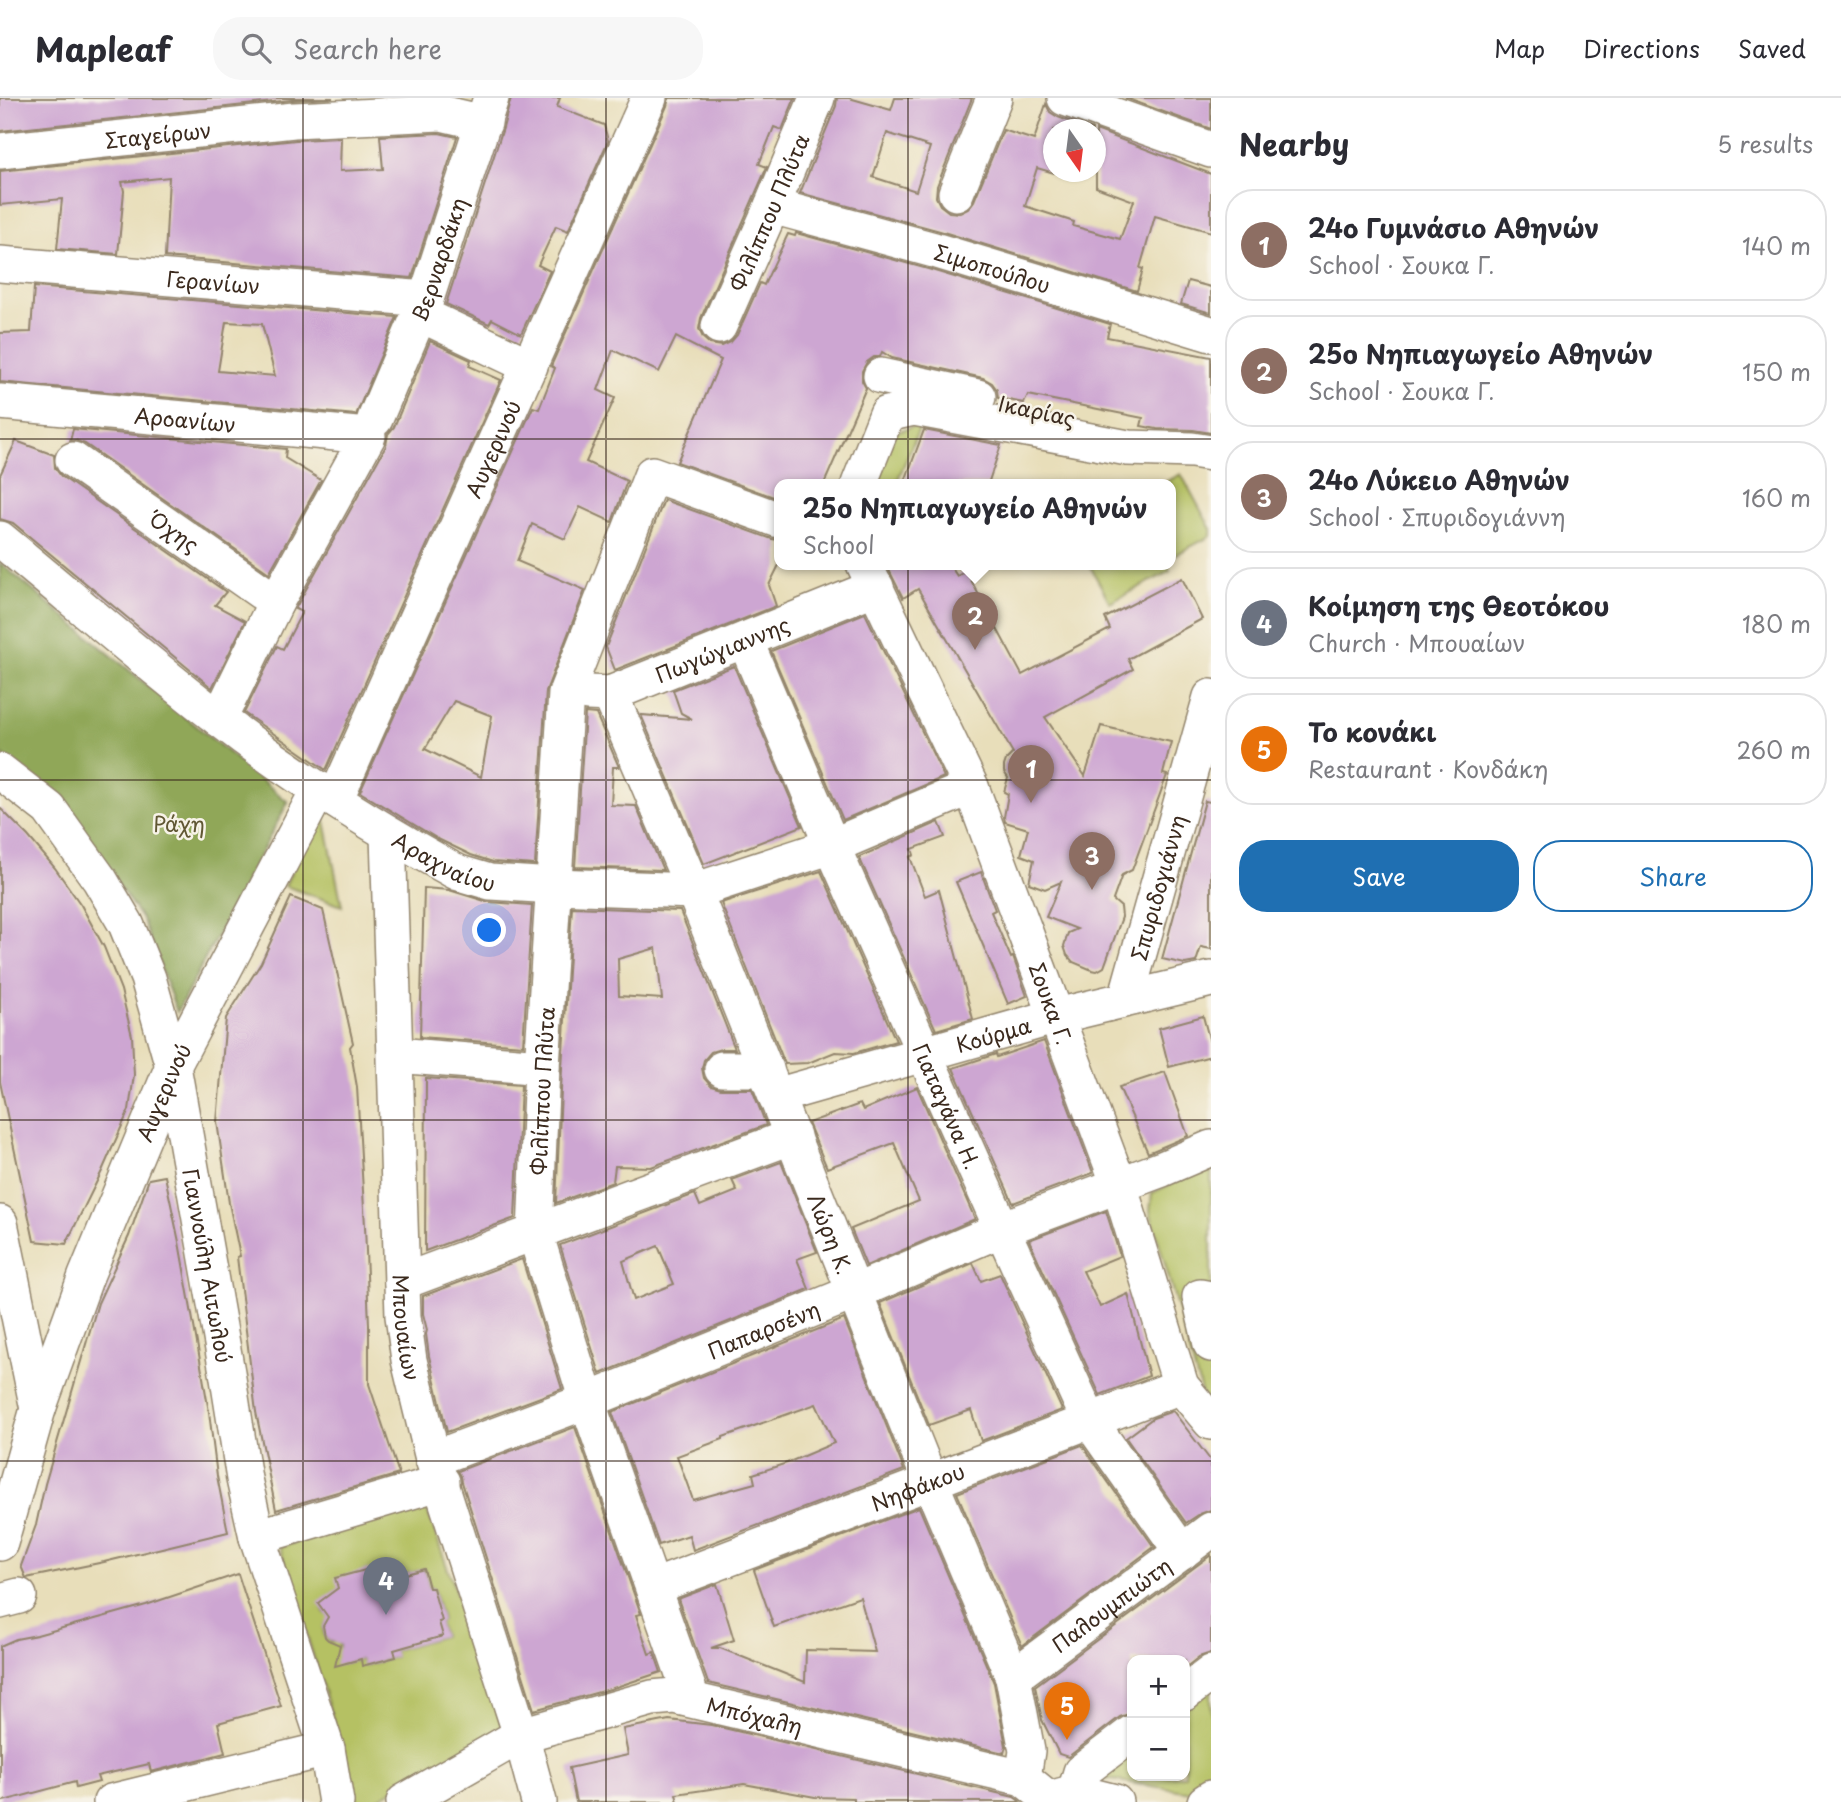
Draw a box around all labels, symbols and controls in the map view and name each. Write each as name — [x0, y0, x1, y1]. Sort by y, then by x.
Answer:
search box — [213, 17, 703, 80]
text: Mapleaf — [35, 23, 171, 73]
icon: search — [237, 29, 275, 67]
text: Search here — [293, 29, 442, 68]
text: Map — [1494, 30, 1545, 66]
text: Directions — [1583, 30, 1700, 66]
text: Saved — [1738, 30, 1806, 66]
street label: Σταγείρων — [103, 113, 213, 156]
north arrow — [1043, 119, 1106, 182]
text: Nearby — [1239, 121, 1349, 166]
text: 5 results — [1717, 126, 1813, 161]
street label: Φιλίππου Πλύτα — [720, 128, 817, 296]
street label: Βερναρδάκη — [402, 193, 474, 326]
text: 24ο Γυμνάσιο Αθηνών — [1308, 208, 1599, 247]
text: 1 — [1259, 228, 1270, 263]
text: 140 m — [1742, 228, 1811, 263]
street label: Σιμοπούλου — [931, 235, 1054, 300]
text: School · Σουκα Γ. — [1308, 247, 1495, 282]
street label: Γερανίων — [165, 262, 261, 301]
text: 25ο Νηπιαγωγείο Αθηνών — [1308, 334, 1653, 373]
text: 2 — [1256, 354, 1272, 389]
text: 150 m — [1742, 354, 1811, 389]
text: School · Σουκα Γ. — [1308, 373, 1495, 408]
street label: Ικαρίας — [996, 386, 1079, 434]
street label: Αυγερινού — [456, 394, 528, 503]
street label: Αροανίων — [133, 398, 237, 440]
text: 24ο Λύκειο Αθηνών — [1308, 460, 1570, 499]
popup — [774, 479, 1176, 570]
text: 3 — [1256, 480, 1272, 515]
text: 160 m — [1742, 480, 1811, 515]
text: 25ο Νηπιαγωγείο Αθηνών — [802, 488, 1148, 527]
text: School · Σπυριδογιάννη — [1308, 499, 1566, 534]
street label: Όχης — [142, 501, 206, 560]
text: School — [802, 527, 875, 562]
text: Κοίμηση της Θεοτόκου — [1308, 586, 1610, 625]
pin: 2 — [952, 592, 998, 650]
text: 4 — [1256, 606, 1272, 641]
text: 180 m — [1742, 606, 1811, 641]
street label: Πωγώγιαννης — [650, 607, 794, 690]
text: Church · Μπουαίων — [1308, 625, 1525, 660]
text: Το κονάκι — [1308, 712, 1437, 751]
text: 5 — [1257, 732, 1271, 767]
text: 260 m — [1736, 732, 1811, 767]
pin: 1 — [1008, 745, 1054, 803]
text: Restaurant · Κονδάκη — [1308, 751, 1548, 786]
park label: Ράχη — [153, 807, 205, 839]
street label: Σπυριδογιάννη — [1122, 811, 1193, 964]
street label: Αραχναίου — [387, 823, 500, 899]
pin: 3 — [1069, 832, 1115, 890]
button: Save — [1239, 840, 1519, 912]
button: Share — [1533, 840, 1813, 912]
your location — [472, 913, 506, 947]
street label: Σουκα Γ. — [1022, 958, 1081, 1049]
street label: Φιλίππου Πλύτα — [521, 1005, 562, 1176]
street label: Κούρμα — [952, 1008, 1035, 1060]
street label: Αυγερινού — [128, 1037, 198, 1146]
street label: Γιαταγάνα Η. — [905, 1038, 989, 1174]
street label: Γιαννούλη Αιτωλού — [175, 1166, 241, 1365]
street label: Λώρη Κ. — [800, 1188, 862, 1279]
street label: Μπουαίων — [386, 1274, 429, 1384]
street label: Παπαρσένη — [703, 1292, 824, 1366]
street label: Νηφάκου — [866, 1454, 969, 1519]
street label: Παλουμπιώτη — [1044, 1549, 1178, 1660]
pin: 4 — [363, 1557, 409, 1615]
map controls — [1127, 1655, 1190, 1781]
button: + — [1127, 1655, 1190, 1718]
pin: 5 — [1044, 1682, 1090, 1740]
street label: Μπόχαλη — [704, 1688, 806, 1742]
button: − — [1127, 1718, 1190, 1781]

